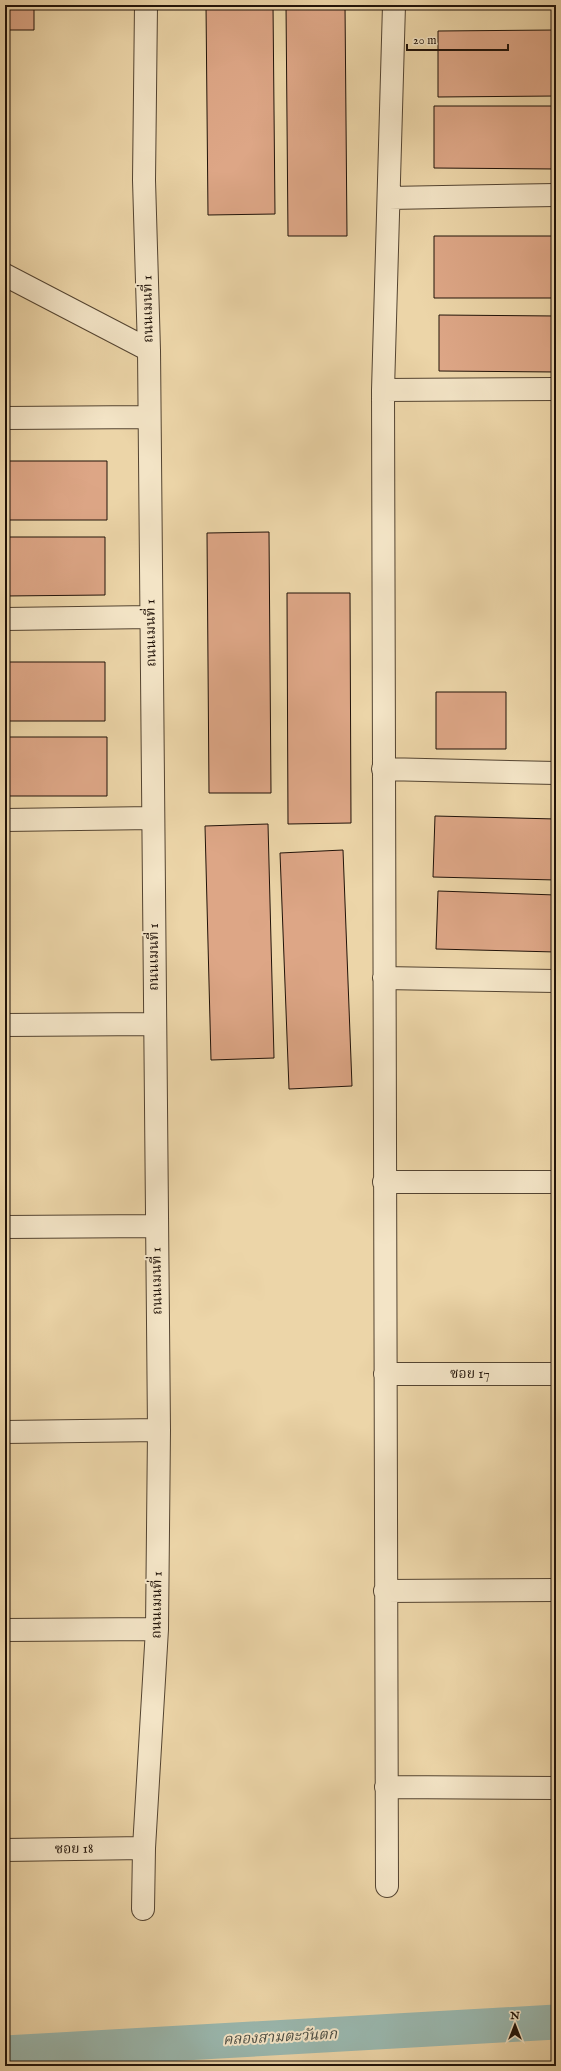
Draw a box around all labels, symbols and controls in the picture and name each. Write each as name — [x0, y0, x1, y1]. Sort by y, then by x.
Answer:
scale bar — [407, 26, 508, 52]
text: 20 m — [413, 33, 436, 48]
street label: ถนนเมนที่ 1 — [136, 275, 158, 343]
street label: ถนนเมนที่ 1 — [139, 599, 161, 667]
street label: ถนนเมนที่ 1 — [143, 923, 163, 991]
street label: ถนนเมนที่ 1 — [145, 1247, 167, 1315]
street label: ซอย 17 — [450, 1365, 490, 1383]
street label: ถนนเมนที่ 1 — [145, 1571, 167, 1639]
street label: ซอย 18 — [54, 1840, 94, 1858]
north arrow — [495, 2005, 535, 2045]
text: N — [509, 2009, 520, 2023]
water label: คลองสามตะวันตก — [222, 2024, 338, 2049]

